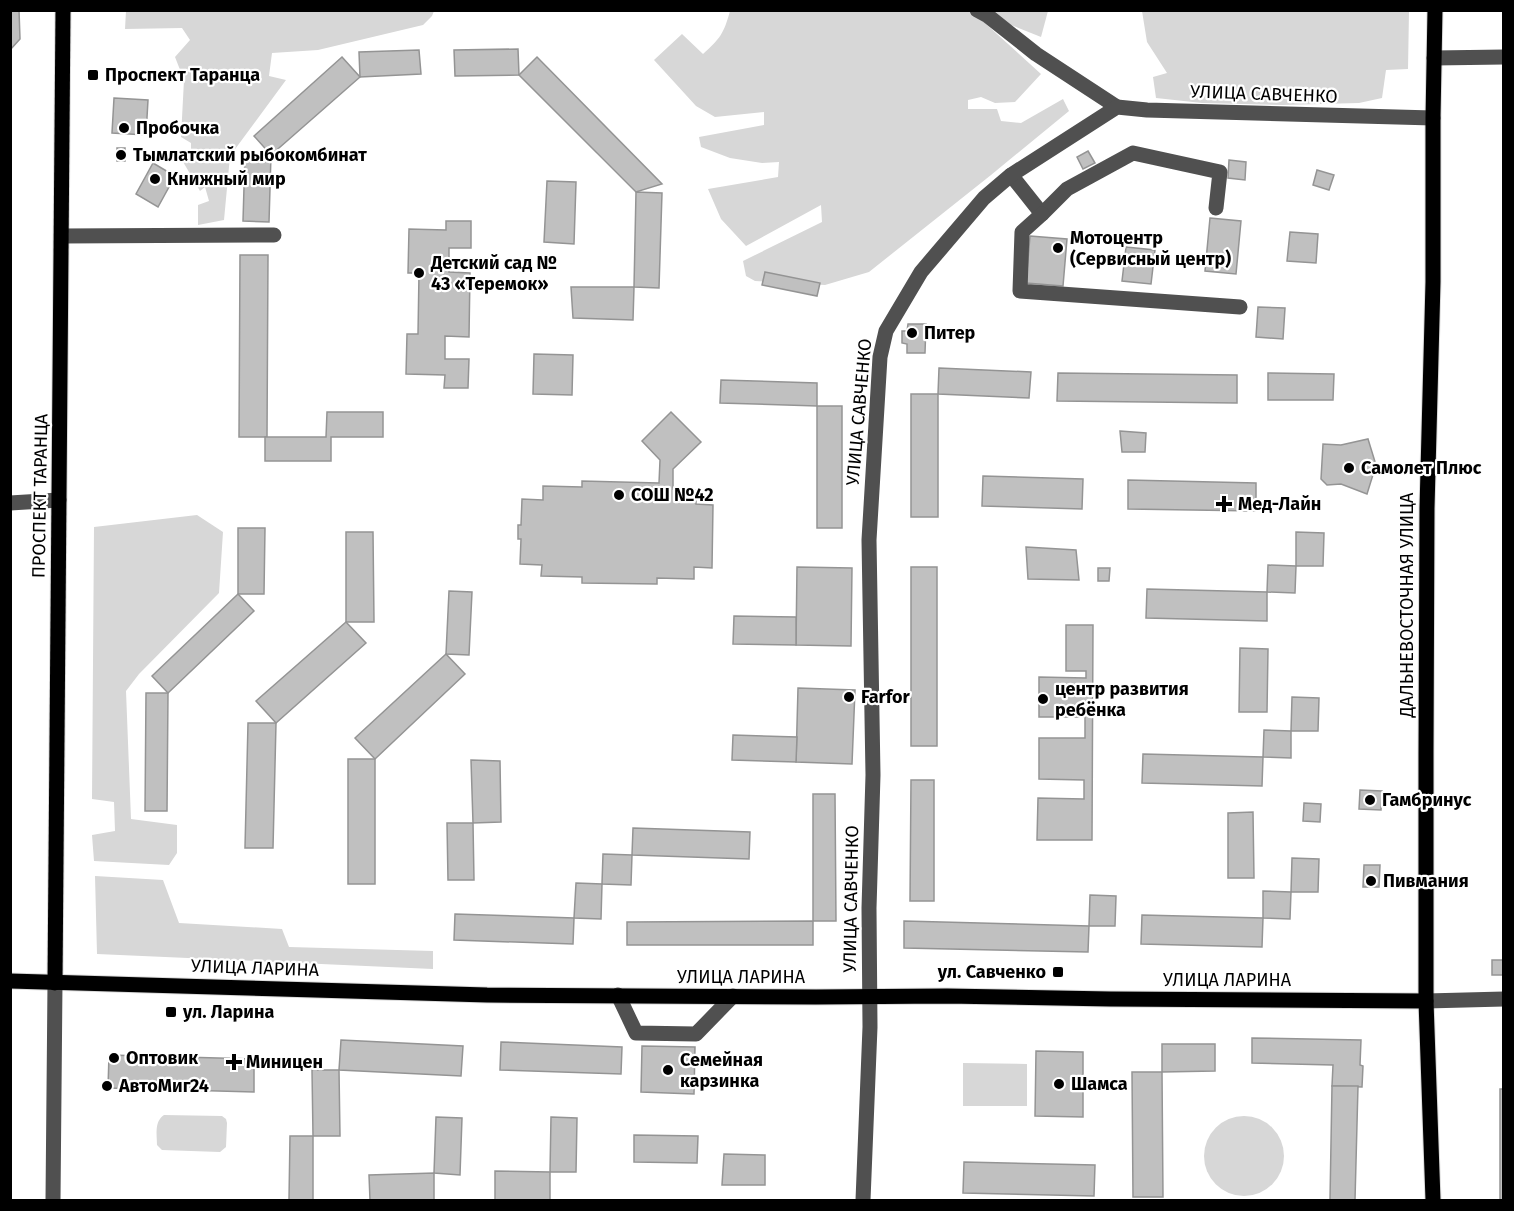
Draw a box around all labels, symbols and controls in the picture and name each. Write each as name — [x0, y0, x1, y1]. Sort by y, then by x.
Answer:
place label: Проспект Таранца — [105, 64, 260, 86]
marker: Проспект Таранца — [86, 68, 100, 82]
street label: УЛИЦА САВЧЕНКО — [1190, 80, 1338, 108]
place label: Пробочка — [136, 117, 220, 139]
marker: Пробочка — [117, 121, 131, 135]
place label: Тымлатский рыбокомбинат — [133, 144, 367, 166]
marker: Тымлатский рыбокомбинат — [114, 148, 128, 162]
place label: Книжный мир — [167, 168, 286, 190]
marker: Книжный мир — [148, 172, 162, 186]
place label: Мотоцентр (Сервисный центр) — [1070, 227, 1231, 270]
marker: Мотоцентр (Сервисный центр) — [1051, 241, 1065, 255]
place label: Детский сад № 43 «Теремок» — [430, 252, 557, 295]
marker: Детский сад № 43 «Теремок» — [412, 266, 426, 280]
place label: Питер — [924, 322, 976, 344]
marker: Питер — [905, 326, 919, 340]
street label: УЛИЦА САВЧЕНКО — [842, 338, 876, 486]
street label: ПРОСПЕКТ ТАРАНЦА — [28, 413, 52, 578]
place label: Самолет Плюс — [1361, 457, 1482, 479]
marker: Самолет Плюс — [1342, 461, 1356, 475]
place label: СОШ №42 — [631, 484, 714, 506]
marker: СОШ №42 — [612, 488, 626, 502]
street label: ДАЛЬНЕВОСТОЧНАЯ УЛИЦА — [1396, 492, 1418, 718]
place label: Мед-Лайн — [1238, 493, 1321, 515]
marker: Мед-Лайн — [1215, 495, 1233, 513]
place label: центр развития ребёнка — [1055, 678, 1189, 721]
place label: Farfor — [861, 686, 911, 708]
marker: Farfor — [842, 690, 856, 704]
marker: центр развития ребёнка — [1036, 692, 1050, 706]
place label: Гамбринус — [1382, 789, 1472, 811]
marker: Гамбринус — [1363, 793, 1377, 807]
street label: УЛИЦА САВЧЕНКО — [839, 825, 863, 973]
place label: Пивмания — [1383, 870, 1469, 892]
marker: Пивмания — [1364, 874, 1378, 888]
street label: УЛИЦА ЛАРИНА — [191, 955, 320, 981]
place label: ул. Савченко — [937, 961, 1046, 983]
marker: ул. Савченко — [1051, 965, 1065, 979]
street label: УЛИЦА ЛАРИНА — [677, 966, 806, 988]
street label: УЛИЦА ЛАРИНА — [1163, 969, 1292, 991]
place label: ул. Ларина — [182, 1001, 274, 1023]
marker: ул. Ларина — [164, 1005, 178, 1019]
place label: Оптовик — [126, 1047, 198, 1069]
place label: Семейная карзинка — [680, 1049, 763, 1092]
marker: Оптовик — [107, 1051, 121, 1065]
place label: Миницен — [246, 1051, 323, 1073]
marker: Миницен — [227, 1055, 241, 1069]
marker: Семейная карзинка — [661, 1063, 675, 1077]
place label: Шамса — [1071, 1073, 1128, 1095]
place label: АвтоМиг24 — [118, 1075, 209, 1097]
marker: Шамса — [1052, 1077, 1066, 1091]
marker: АвтоМиг24 — [100, 1079, 114, 1093]

